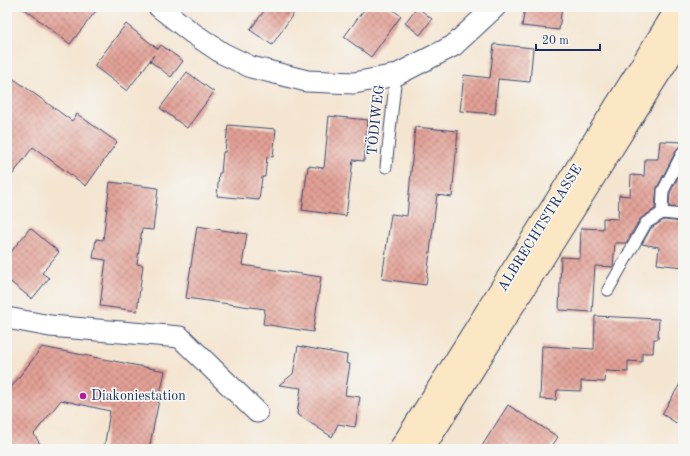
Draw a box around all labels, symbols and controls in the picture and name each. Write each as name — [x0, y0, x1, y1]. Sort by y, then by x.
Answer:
scale bar — [536, 26, 600, 52]
text: 20 m — [542, 35, 569, 47]
street label: TÖDIWEG — [362, 84, 387, 156]
street label: ALBRECHTSTRASSE — [495, 162, 585, 294]
place label: Diakoniestation — [91, 389, 186, 403]
marker: Diakoniestation — [78, 391, 88, 401]

